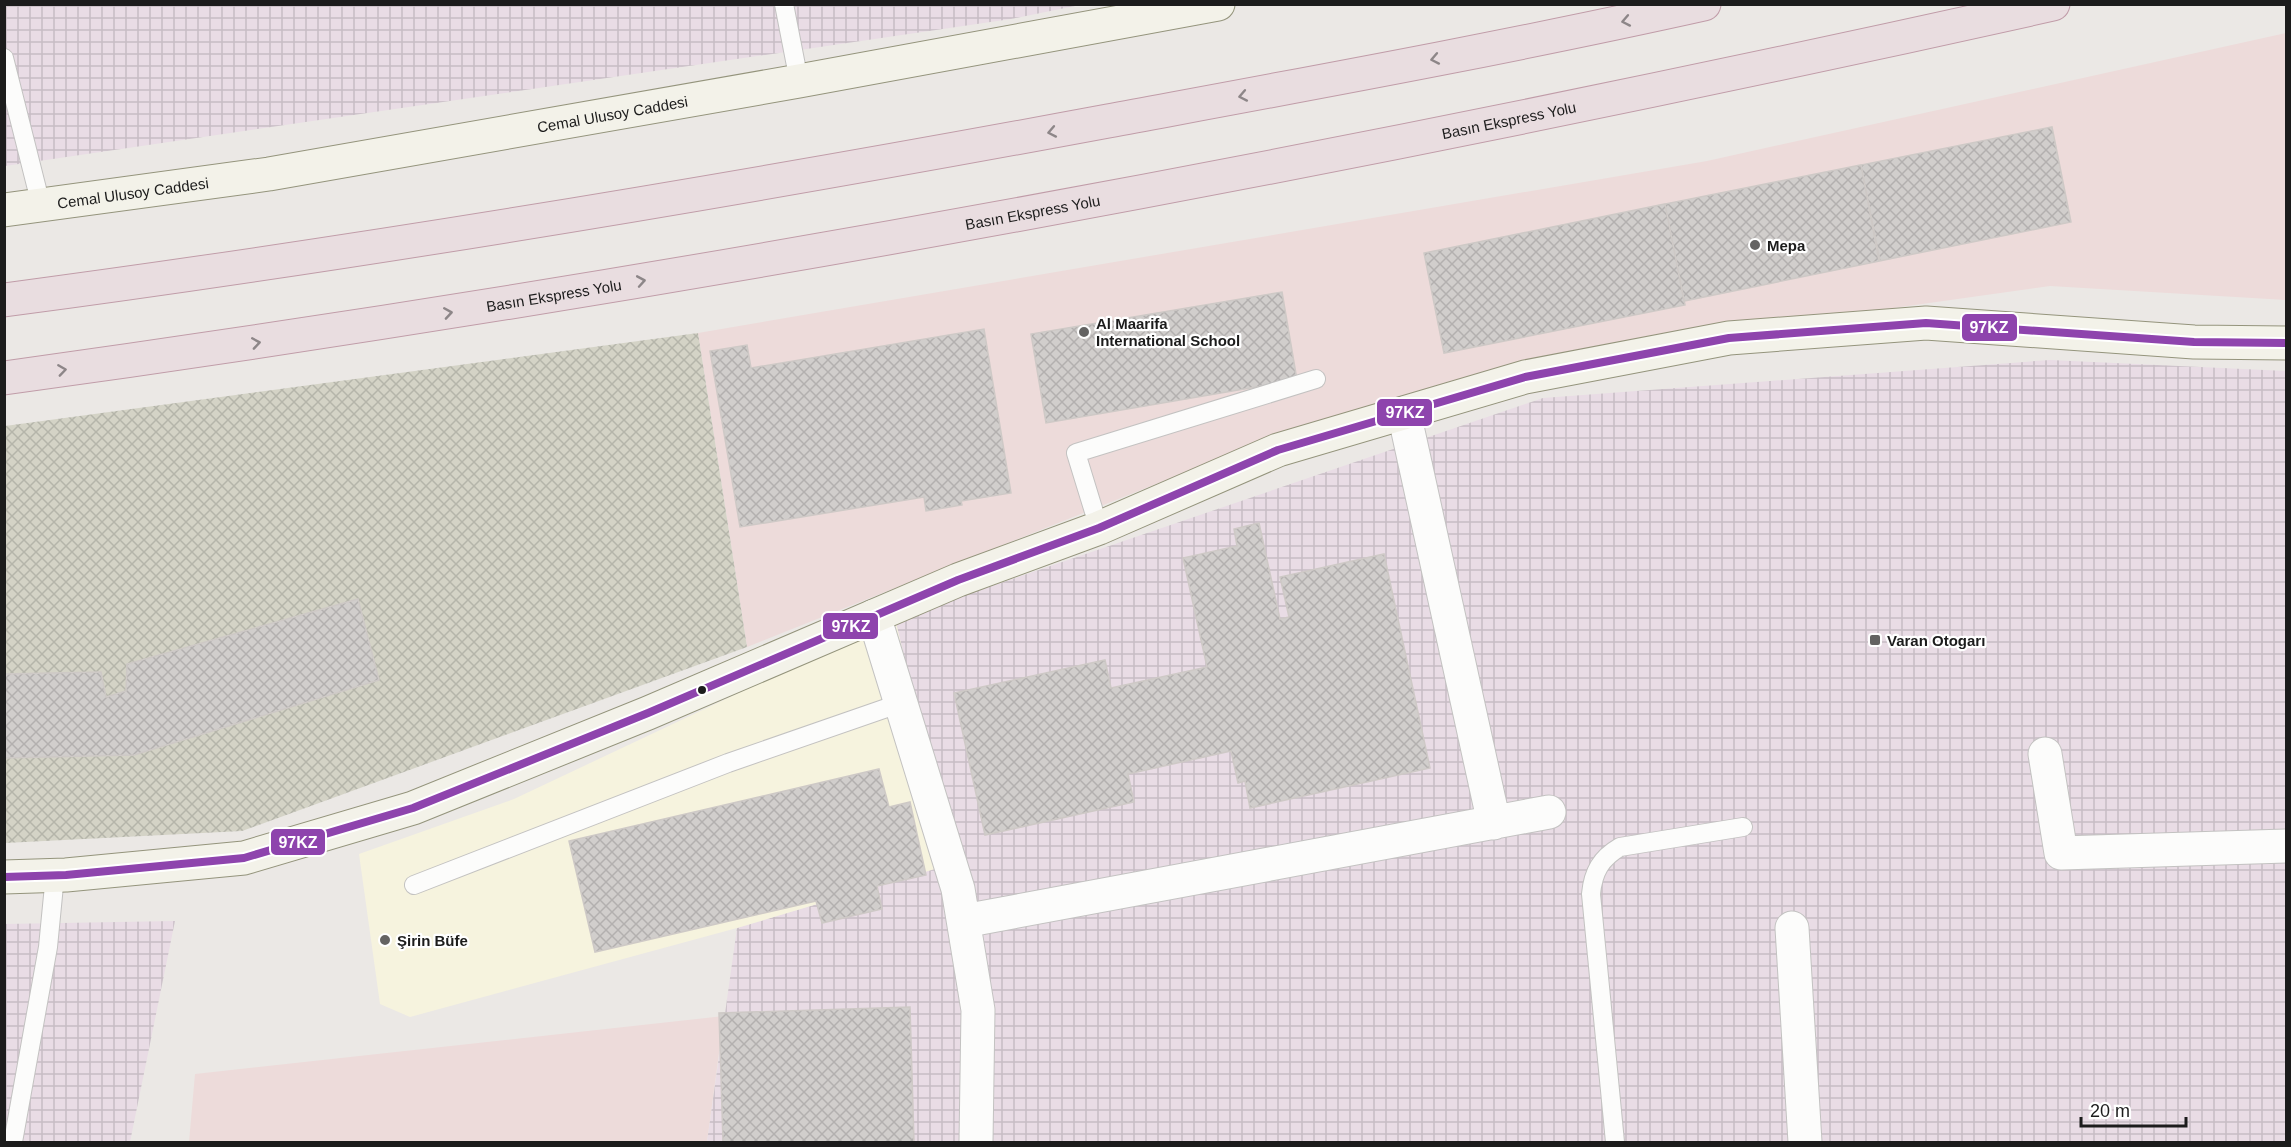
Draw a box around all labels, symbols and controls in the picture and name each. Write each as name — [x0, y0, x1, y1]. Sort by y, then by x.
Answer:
one-way arrow — [1621, 13, 1631, 26]
one-way arrow — [1430, 52, 1440, 65]
one-way arrow — [1239, 89, 1249, 102]
street label: Cemal Ulusoy Caddesi — [536, 92, 689, 135]
street label: Basın Ekspress Yolu — [1440, 98, 1578, 142]
one-way arrow — [1047, 125, 1057, 138]
street label: Cemal Ulusoy Caddesi — [56, 174, 210, 211]
street label: Basın Ekspress Yolu — [964, 191, 1101, 233]
place label: Mepa — [1767, 237, 1806, 254]
marker: Mepa — [1748, 238, 1762, 252]
street label: Basın Ekspress Yolu — [485, 276, 623, 314]
one-way arrow — [636, 276, 645, 288]
one-way arrow — [443, 307, 453, 320]
line badge: 97KZ — [1961, 313, 2018, 342]
place label: Al Maarifa International School — [1096, 315, 1240, 349]
text: 97KZ — [1969, 319, 2009, 336]
marker: Al Maarifa International School — [1077, 325, 1091, 339]
one-way arrow — [250, 337, 260, 350]
one-way arrow — [58, 364, 67, 377]
line badge: 97KZ — [1376, 398, 1433, 427]
text: 97KZ — [1385, 404, 1425, 421]
line badge: 97KZ — [822, 612, 879, 640]
text: 97KZ — [831, 618, 871, 635]
place label: Varan Otogarı — [1887, 632, 1985, 649]
marker: Varan Otogarı — [1868, 633, 1882, 647]
unlabelled marker — [696, 684, 708, 696]
line badge: 97KZ — [270, 828, 326, 856]
text: 97KZ — [278, 834, 318, 851]
place label: Şirin Büfe — [397, 932, 468, 949]
marker: Şirin Büfe — [378, 933, 392, 947]
scale bar — [2081, 1090, 2186, 1128]
text: 20 m — [2090, 1101, 2130, 1121]

